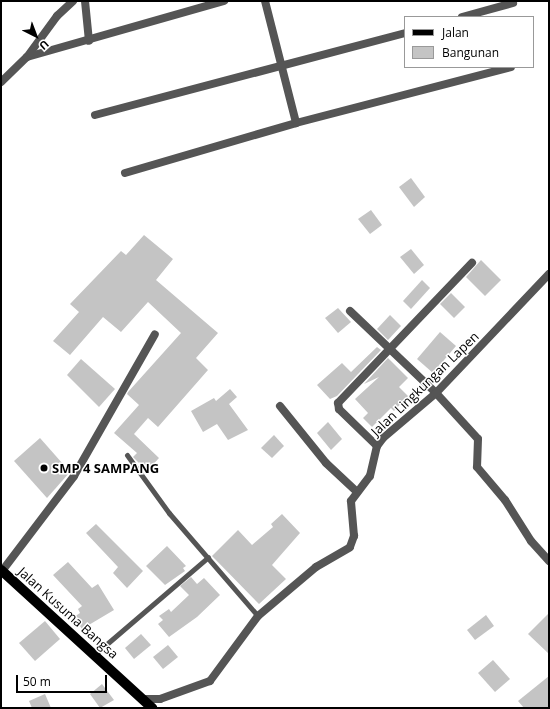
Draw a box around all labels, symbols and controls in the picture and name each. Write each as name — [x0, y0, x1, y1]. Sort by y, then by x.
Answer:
north arrow — [16, 16, 56, 56]
legend — [404, 16, 534, 68]
text: Jalan — [442, 24, 469, 41]
text: U — [36, 37, 52, 54]
text: Bangunan — [442, 44, 499, 61]
street label: Jalan Lingkungan Lapen — [368, 329, 482, 439]
place label: SMP 4 SAMPANG — [52, 460, 159, 476]
marker: SMP 4 SAMPANG — [39, 463, 49, 473]
street label: Jalan Kusuma Bangsa — [15, 564, 121, 662]
scale bar — [18, 667, 109, 693]
text: 50 m — [23, 673, 51, 690]

